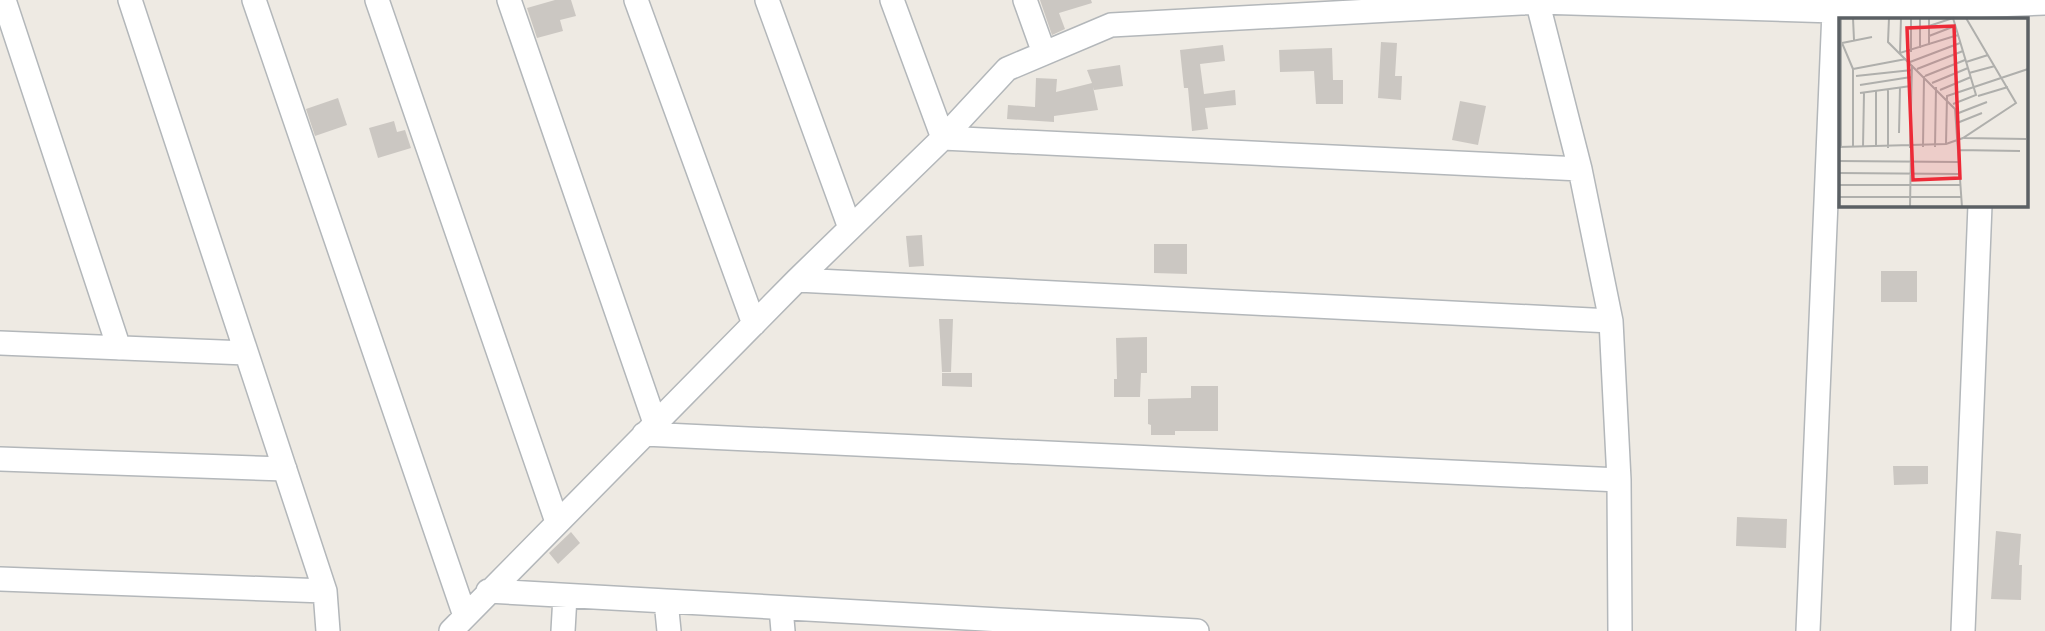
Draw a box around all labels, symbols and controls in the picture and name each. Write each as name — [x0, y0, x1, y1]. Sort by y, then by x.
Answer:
inset map — [1839, 18, 2028, 206]

